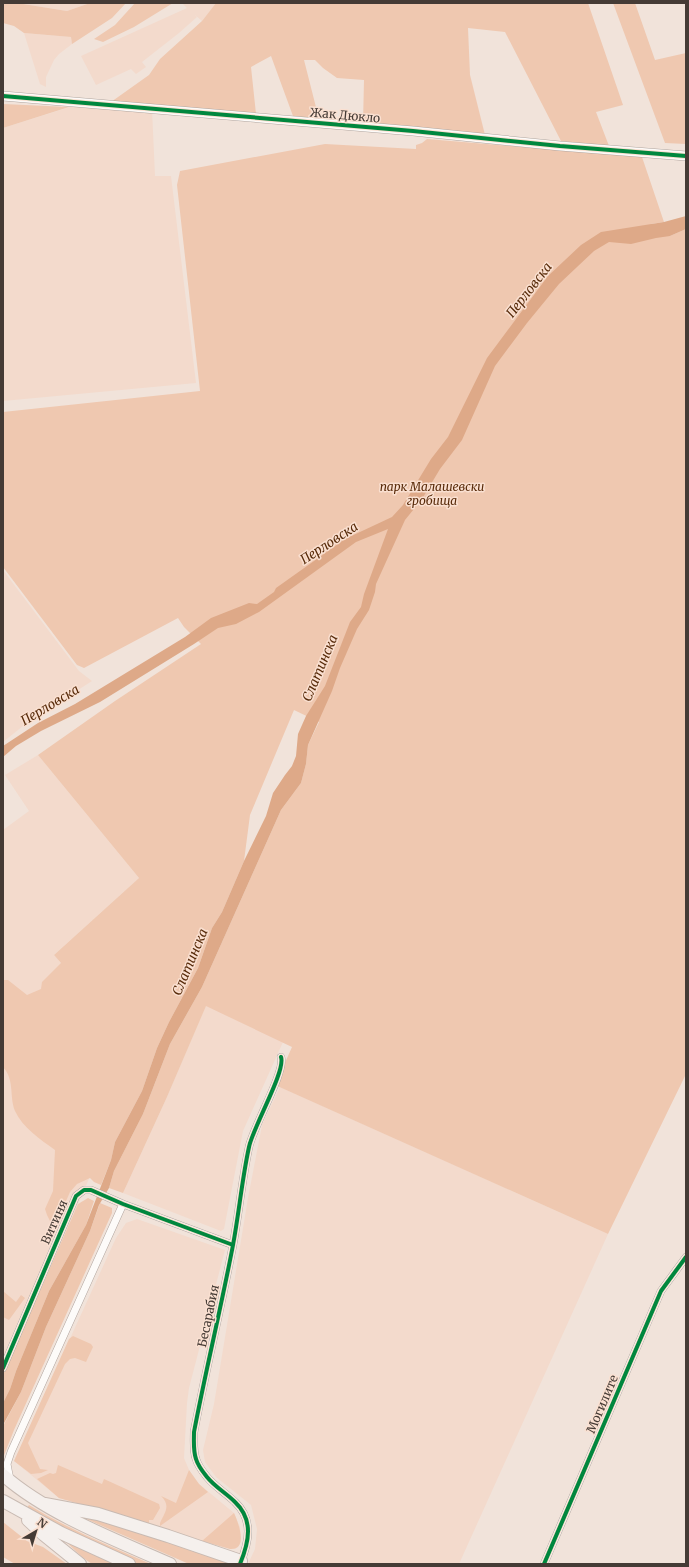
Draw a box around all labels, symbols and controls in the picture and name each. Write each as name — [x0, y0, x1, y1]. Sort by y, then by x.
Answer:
street label: Жак Дюкло — [309, 104, 381, 126]
water label: Перловска — [502, 259, 556, 321]
park label: парк Малашевски гробища — [380, 479, 484, 508]
water label: Перловска — [297, 518, 361, 568]
water label: Слатинска — [298, 632, 342, 704]
water label: Перловска — [18, 681, 82, 729]
water label: Слатинска — [168, 926, 212, 998]
street label: Витиня — [38, 1197, 70, 1247]
street label: Бесарабия — [194, 1283, 222, 1349]
street label: Могилите — [583, 1372, 621, 1436]
north arrow — [16, 1511, 56, 1551]
text: N — [34, 1515, 50, 1531]

